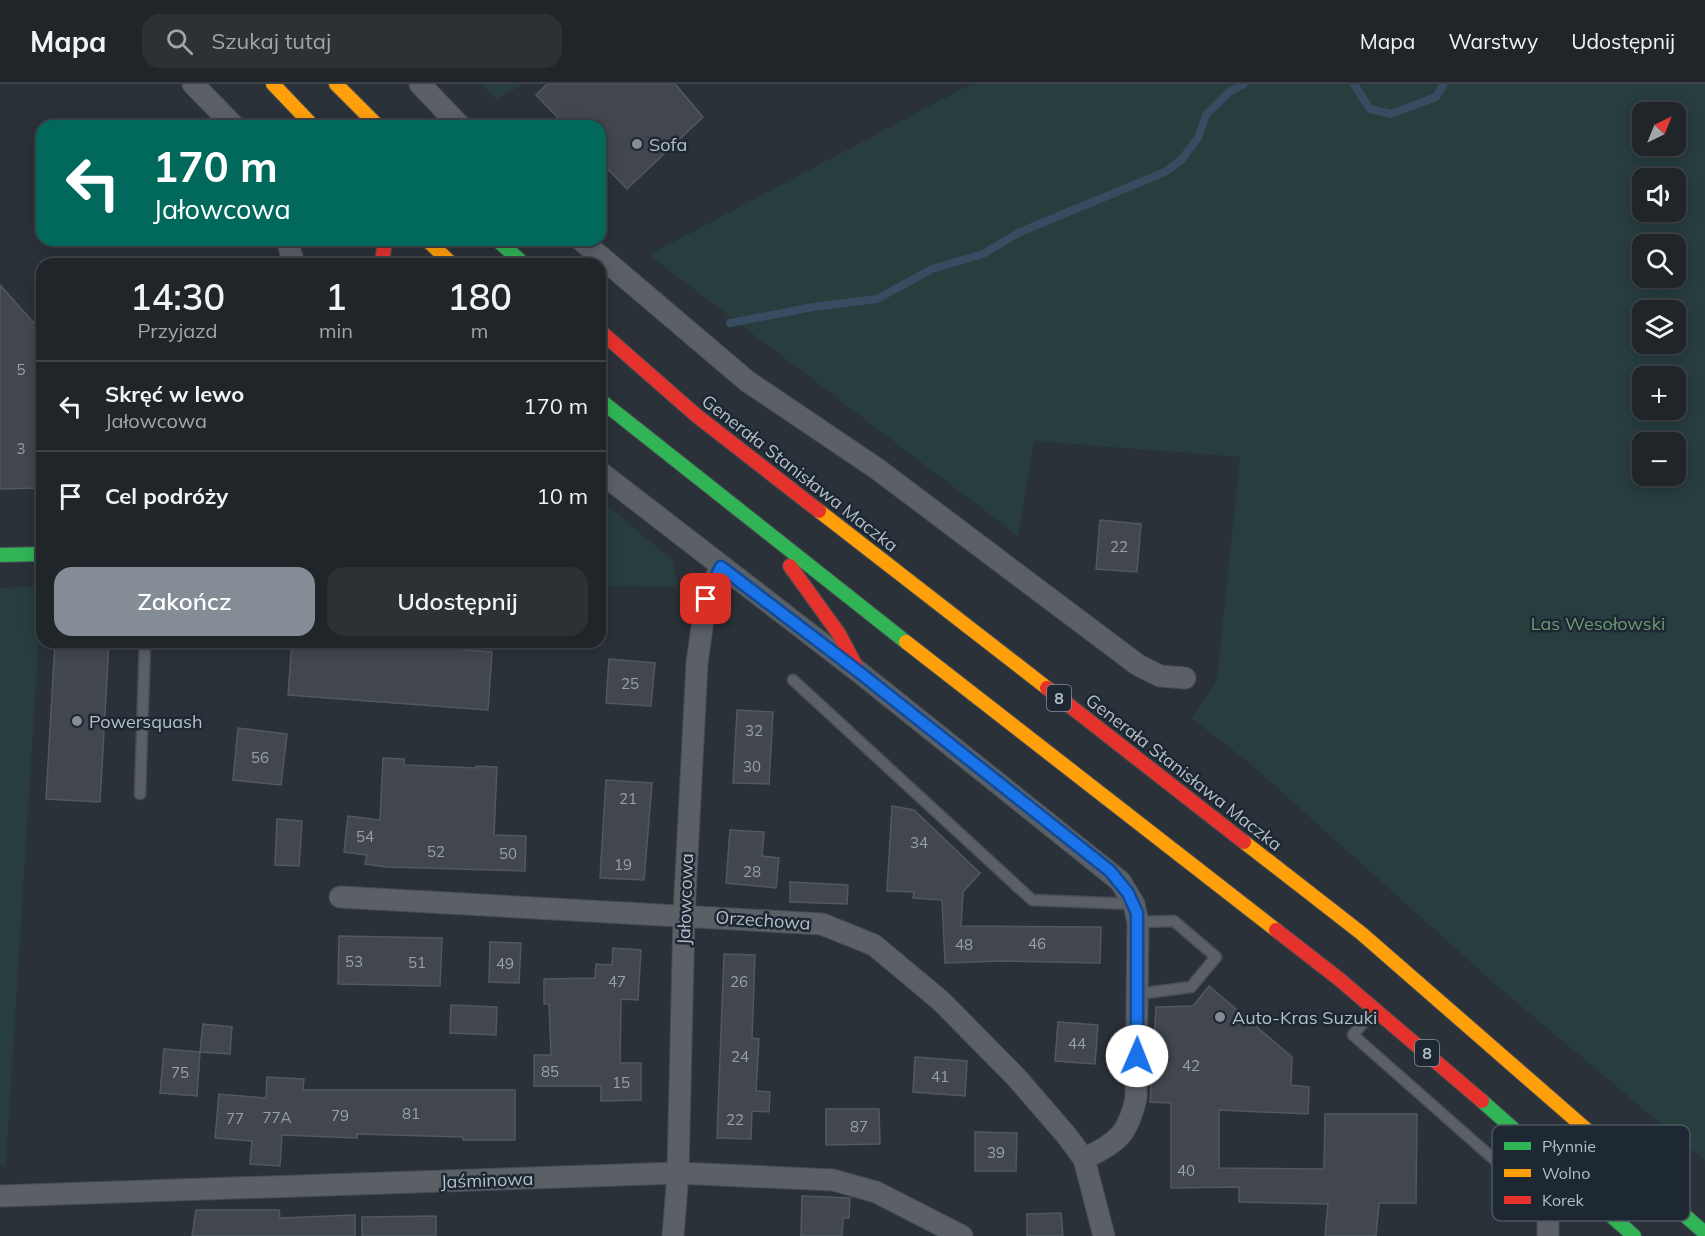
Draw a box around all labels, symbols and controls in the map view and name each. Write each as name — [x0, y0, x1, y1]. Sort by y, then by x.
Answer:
search box — [142, 14, 562, 68]
text: Mapa — [30, 24, 106, 59]
icon: search — [163, 25, 196, 58]
text: Szukaj tutaj — [211, 27, 331, 55]
text: Mapa — [1360, 28, 1415, 54]
text: Warstwy — [1448, 28, 1538, 54]
text: Udostępnij — [1571, 28, 1675, 54]
north arrow — [1632, 102, 1686, 156]
map controls — [1632, 102, 1686, 486]
place label: Sofa — [649, 133, 687, 156]
marker: Sofa — [630, 137, 644, 151]
text: 170 m — [153, 140, 278, 193]
icon: left — [54, 144, 132, 222]
button: sound — [1632, 168, 1686, 222]
text: Jałowcowa — [153, 192, 291, 226]
button: search — [1632, 234, 1686, 288]
text: 14:30 — [130, 274, 225, 319]
text: 1 — [325, 274, 347, 319]
text: 180 — [447, 274, 512, 319]
button: layers — [1632, 300, 1686, 354]
text: Przyjazd — [138, 318, 217, 343]
text: min — [319, 318, 353, 343]
text: m — [471, 318, 488, 343]
house number: 5 — [16, 360, 26, 379]
button: + — [1632, 366, 1686, 420]
text: Skręć w lewo — [105, 380, 244, 408]
street label: Generała Stanisława Maczka — [697, 389, 903, 557]
icon: left — [54, 390, 87, 423]
text: 170 m — [523, 392, 588, 420]
text: Jałowcowa — [105, 408, 207, 433]
button: − — [1632, 432, 1686, 486]
house number: 3 — [16, 439, 26, 458]
icon: arrive — [54, 480, 87, 513]
text: Cel podróży — [105, 482, 228, 510]
text: 10 m — [537, 482, 588, 510]
house number: 22 — [1110, 537, 1128, 556]
button: Zakończ — [54, 567, 315, 636]
button: Udostępnij — [327, 567, 588, 636]
pin — [680, 573, 731, 624]
icon: arrive — [689, 582, 722, 615]
park label: Las Wesołowski — [1531, 612, 1665, 635]
house number: 25 — [621, 674, 639, 693]
road number: 8 — [1047, 685, 1071, 711]
street label: Generała Stanisława Maczka — [1081, 688, 1287, 856]
place label: Powersquash — [89, 710, 203, 733]
marker: Powersquash — [70, 714, 84, 728]
house number: 32 — [745, 721, 763, 740]
house number: 56 — [251, 748, 269, 767]
house number: 30 — [743, 757, 761, 776]
house number: 21 — [619, 789, 637, 808]
house number: 54 — [356, 827, 374, 846]
house number: 34 — [910, 833, 928, 852]
house number: 52 — [427, 842, 445, 861]
house number: 50 — [499, 844, 517, 863]
street label: Jałowcowa — [672, 853, 698, 945]
house number: 19 — [614, 855, 632, 874]
house number: 28 — [743, 862, 761, 881]
street label: Orzechowa — [715, 905, 811, 935]
house number: 46 — [1028, 934, 1046, 953]
house number: 48 — [955, 935, 973, 954]
house number: 53 — [345, 952, 363, 971]
house number: 51 — [408, 953, 426, 972]
house number: 49 — [496, 954, 514, 973]
house number: 47 — [608, 972, 626, 991]
house number: 26 — [730, 972, 748, 991]
place label: Auto-Kras Suzuki — [1232, 1006, 1377, 1029]
marker: Auto-Kras Suzuki — [1213, 1010, 1227, 1024]
position arrow — [1105, 1024, 1169, 1088]
house number: 44 — [1068, 1034, 1086, 1053]
road number: 8 — [1415, 1040, 1439, 1066]
house number: 24 — [731, 1047, 749, 1066]
house number: 42 — [1182, 1056, 1200, 1075]
house number: 85 — [541, 1062, 559, 1081]
house number: 75 — [171, 1063, 189, 1082]
house number: 41 — [931, 1067, 949, 1086]
house number: 15 — [612, 1073, 630, 1092]
house number: 81 — [402, 1104, 420, 1123]
house number: 79 — [331, 1106, 349, 1125]
house number: 77A — [262, 1108, 292, 1127]
house number: 77 — [226, 1109, 244, 1128]
house number: 22 — [726, 1110, 744, 1129]
house number: 87 — [850, 1117, 868, 1136]
legend — [1492, 1125, 1690, 1221]
text: Płynnie — [1542, 1136, 1596, 1156]
house number: 39 — [987, 1143, 1005, 1162]
house number: 40 — [1177, 1161, 1195, 1180]
text: Wolno — [1542, 1163, 1590, 1183]
street label: Jaśminowa — [440, 1167, 534, 1193]
text: Korek — [1542, 1190, 1585, 1210]

